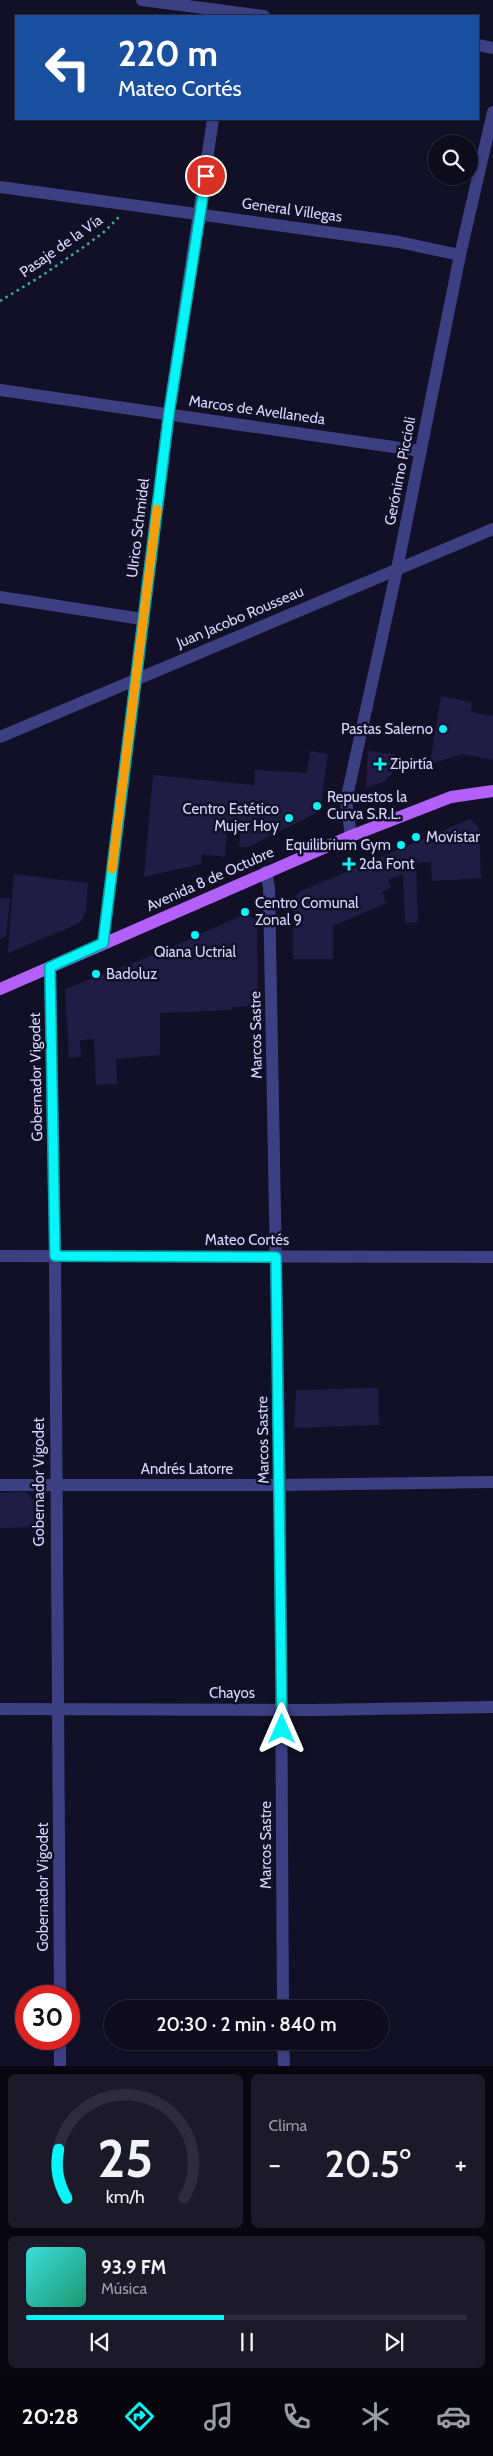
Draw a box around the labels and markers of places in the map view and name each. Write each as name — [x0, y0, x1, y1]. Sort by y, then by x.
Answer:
pin — [185, 155, 227, 197]
place label: Pastas Salerno — [341, 720, 433, 738]
marker: Pastas Salerno — [437, 723, 449, 735]
place label: Zipirtía — [390, 755, 434, 773]
marker: Zipirtía — [374, 758, 386, 770]
place label: Repuestos la Curva S.R.L. — [327, 788, 408, 823]
place label: Centro Estético Mujer Hoy — [182, 800, 279, 835]
marker: Repuestos la Curva S.R.L. — [311, 800, 323, 812]
marker: Centro Estético Mujer Hoy — [283, 812, 295, 824]
place label: Movistar — [426, 828, 480, 846]
marker: Movistar — [410, 831, 422, 843]
place label: Equilibrium Gym — [286, 836, 391, 854]
marker: Equilibrium Gym — [395, 839, 407, 851]
place label: 2da Font — [359, 855, 415, 873]
marker: 2da Font — [343, 858, 355, 870]
place label: Centro Comunal Zonal 9 — [255, 894, 359, 929]
marker: Centro Comunal Zonal 9 — [239, 906, 251, 918]
marker: Qiana Uctrial — [189, 929, 201, 941]
place label: Qiana Uctrial — [154, 943, 236, 961]
place label: Badoluz — [106, 965, 157, 983]
marker: Badoluz — [90, 968, 102, 980]

